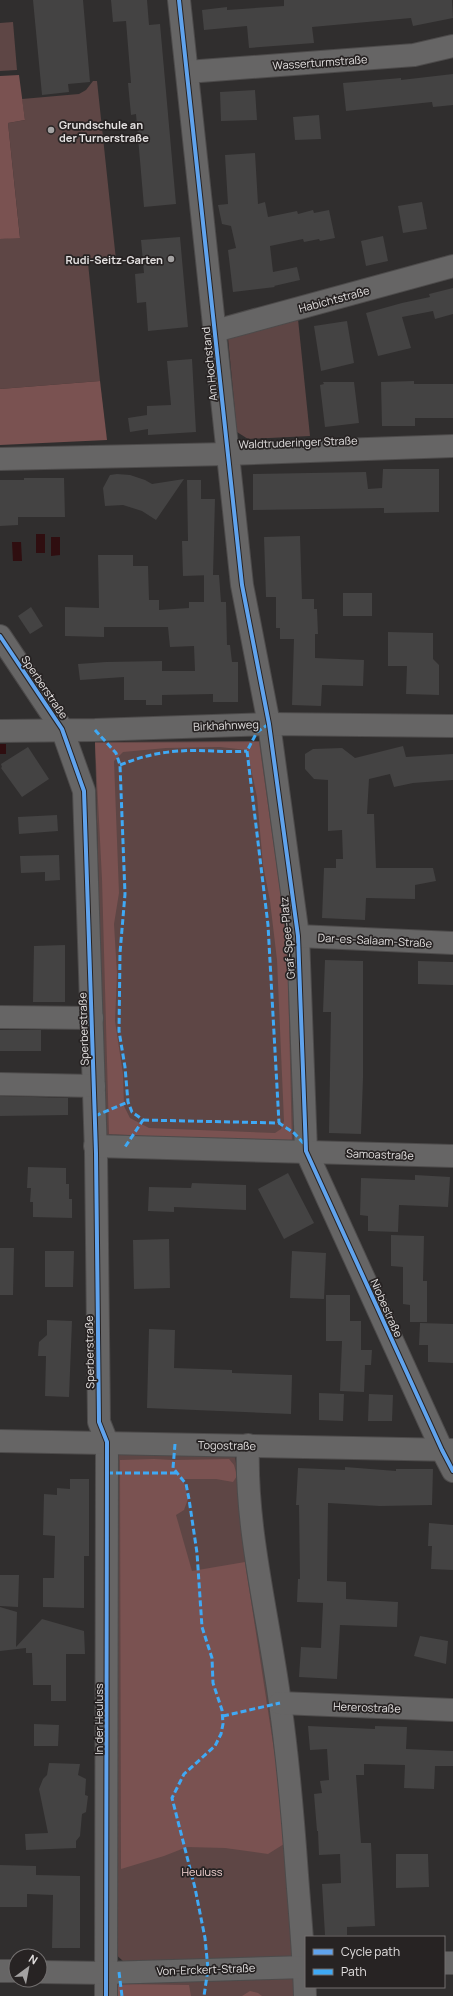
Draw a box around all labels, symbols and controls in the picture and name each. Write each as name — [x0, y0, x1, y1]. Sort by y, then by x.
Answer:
street label: Wasserturmstraße — [272, 51, 369, 73]
place label: Grundschule an der Turnerstraße — [59, 117, 149, 145]
marker: Grundschule an der Turnerstraße — [46, 125, 56, 135]
place label: Rudi-Seitz-Garten — [66, 252, 163, 267]
marker: Rudi-Seitz-Garten — [166, 254, 176, 264]
street label: Habichtstraße — [297, 282, 372, 316]
street label: Am Hochstand — [198, 326, 220, 402]
street label: Waldtruderinger Straße — [238, 432, 358, 452]
street label: Sperberstraße — [18, 652, 72, 722]
street label: Birkhahnweg — [193, 716, 259, 734]
street label: Graf-Spee-Platz — [276, 896, 298, 980]
street label: Dar-es-Salaam-Straße — [317, 930, 433, 951]
street label: Sperberstraße — [74, 991, 92, 1066]
street label: Samoastraße — [346, 1145, 415, 1163]
street label: Niobestraße — [367, 1276, 407, 1340]
street label: Sperberstraße — [81, 1315, 97, 1389]
street label: Togostraße — [198, 1437, 257, 1453]
street label: In der Heuluss — [91, 1683, 106, 1755]
street label: Hererostraße — [333, 1698, 402, 1716]
park label: Heuluss — [181, 1864, 223, 1879]
legend — [305, 1936, 445, 1988]
text: Cycle path — [341, 1943, 400, 1960]
north arrow — [8, 1948, 48, 1988]
text: N — [26, 1951, 41, 1968]
street label: Von-Erckert-Straße — [156, 1960, 256, 1978]
text: Path — [341, 1963, 367, 1980]

